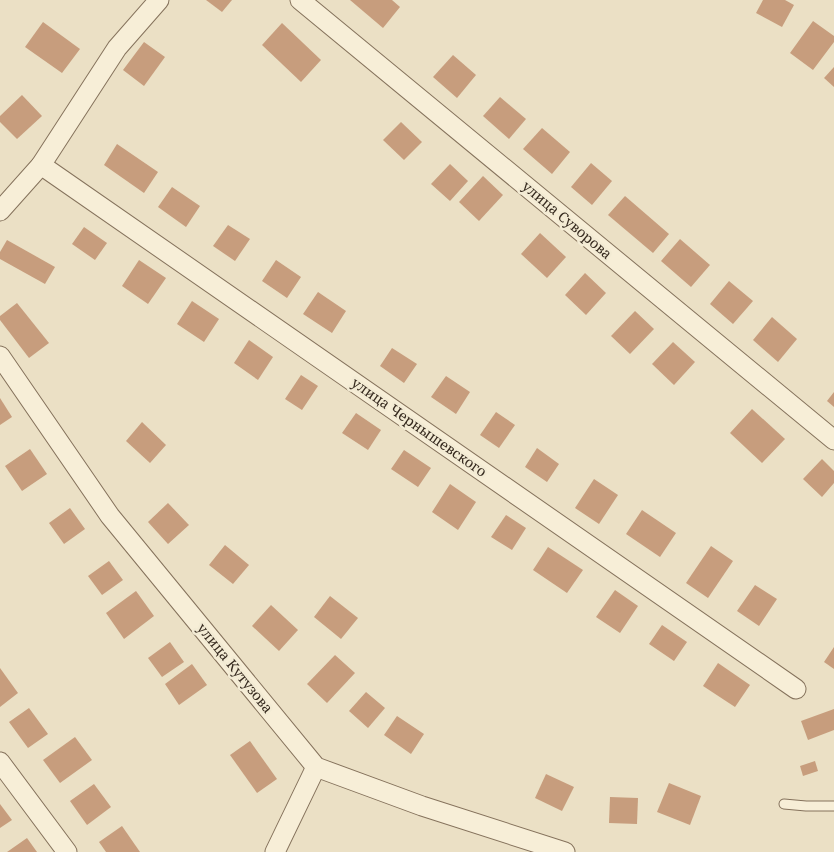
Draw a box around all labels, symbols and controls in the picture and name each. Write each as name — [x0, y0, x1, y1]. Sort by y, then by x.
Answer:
street label: улица Суворова — [518, 176, 616, 263]
street label: улица Чернышевского — [348, 373, 491, 481]
street label: улица Кутузова — [193, 619, 278, 717]

